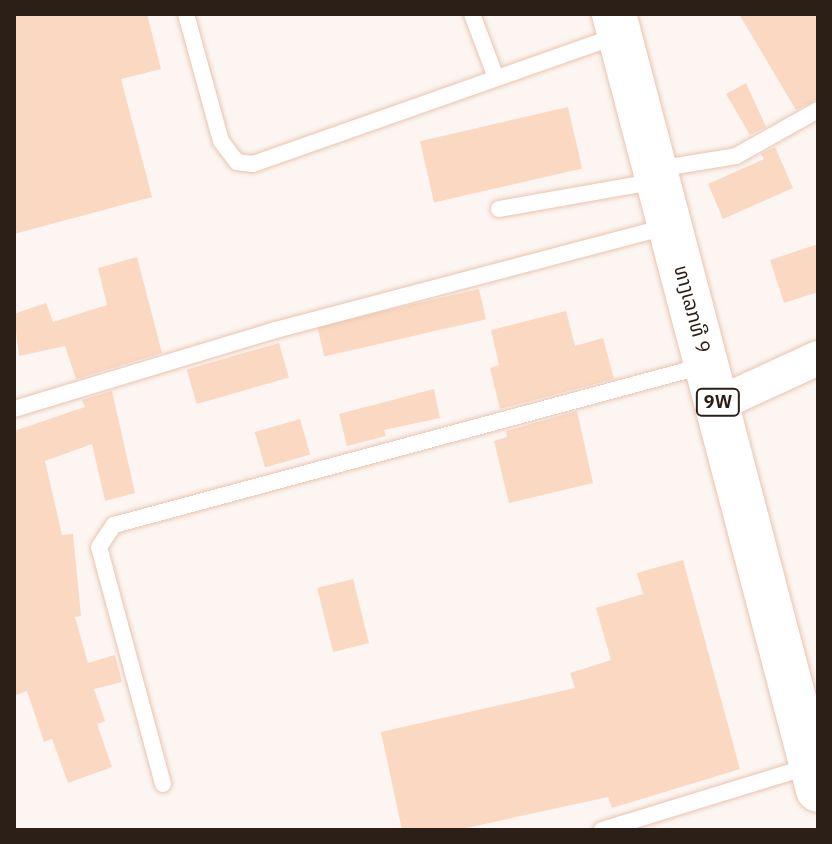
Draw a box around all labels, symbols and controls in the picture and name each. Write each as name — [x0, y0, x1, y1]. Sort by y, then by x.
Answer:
street label: ທາງເລກທີ 9 — [670, 262, 716, 356]
road number: 9W — [694, 388, 742, 416]

